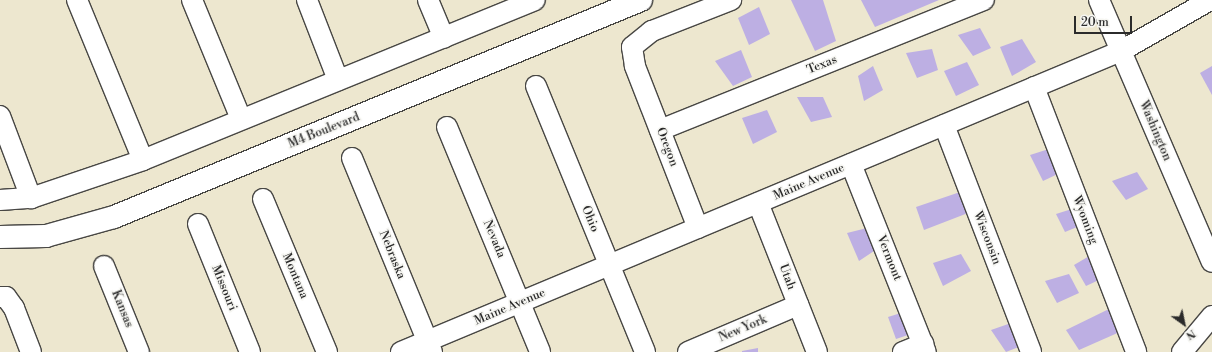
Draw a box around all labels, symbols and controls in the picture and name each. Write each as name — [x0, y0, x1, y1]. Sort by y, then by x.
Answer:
scale bar — [1076, 8, 1134, 34]
text: 20 m — [1081, 15, 1109, 30]
street label: Texas — [805, 53, 839, 77]
street label: Washington — [1136, 99, 1174, 163]
street label: M4 Boulevard — [286, 110, 362, 152]
street label: Oregon — [653, 125, 681, 169]
street label: Maine Avenue — [771, 161, 847, 203]
street label: Wyoming — [1069, 194, 1101, 246]
street label: Ohio — [578, 204, 602, 234]
street label: Wisconsin — [970, 209, 1004, 267]
street label: Nevada — [480, 218, 508, 260]
street label: Nebraska — [376, 229, 408, 281]
street label: Vermont — [873, 233, 905, 283]
street label: Montana — [279, 251, 311, 301]
street label: Utah — [776, 262, 798, 292]
street label: Missouri — [208, 263, 240, 313]
street label: Maine Avenue — [472, 286, 548, 328]
street label: Kansas — [108, 288, 136, 330]
north arrow — [1164, 304, 1204, 344]
street label: New York — [717, 312, 769, 346]
text: N — [1183, 326, 1198, 342]

